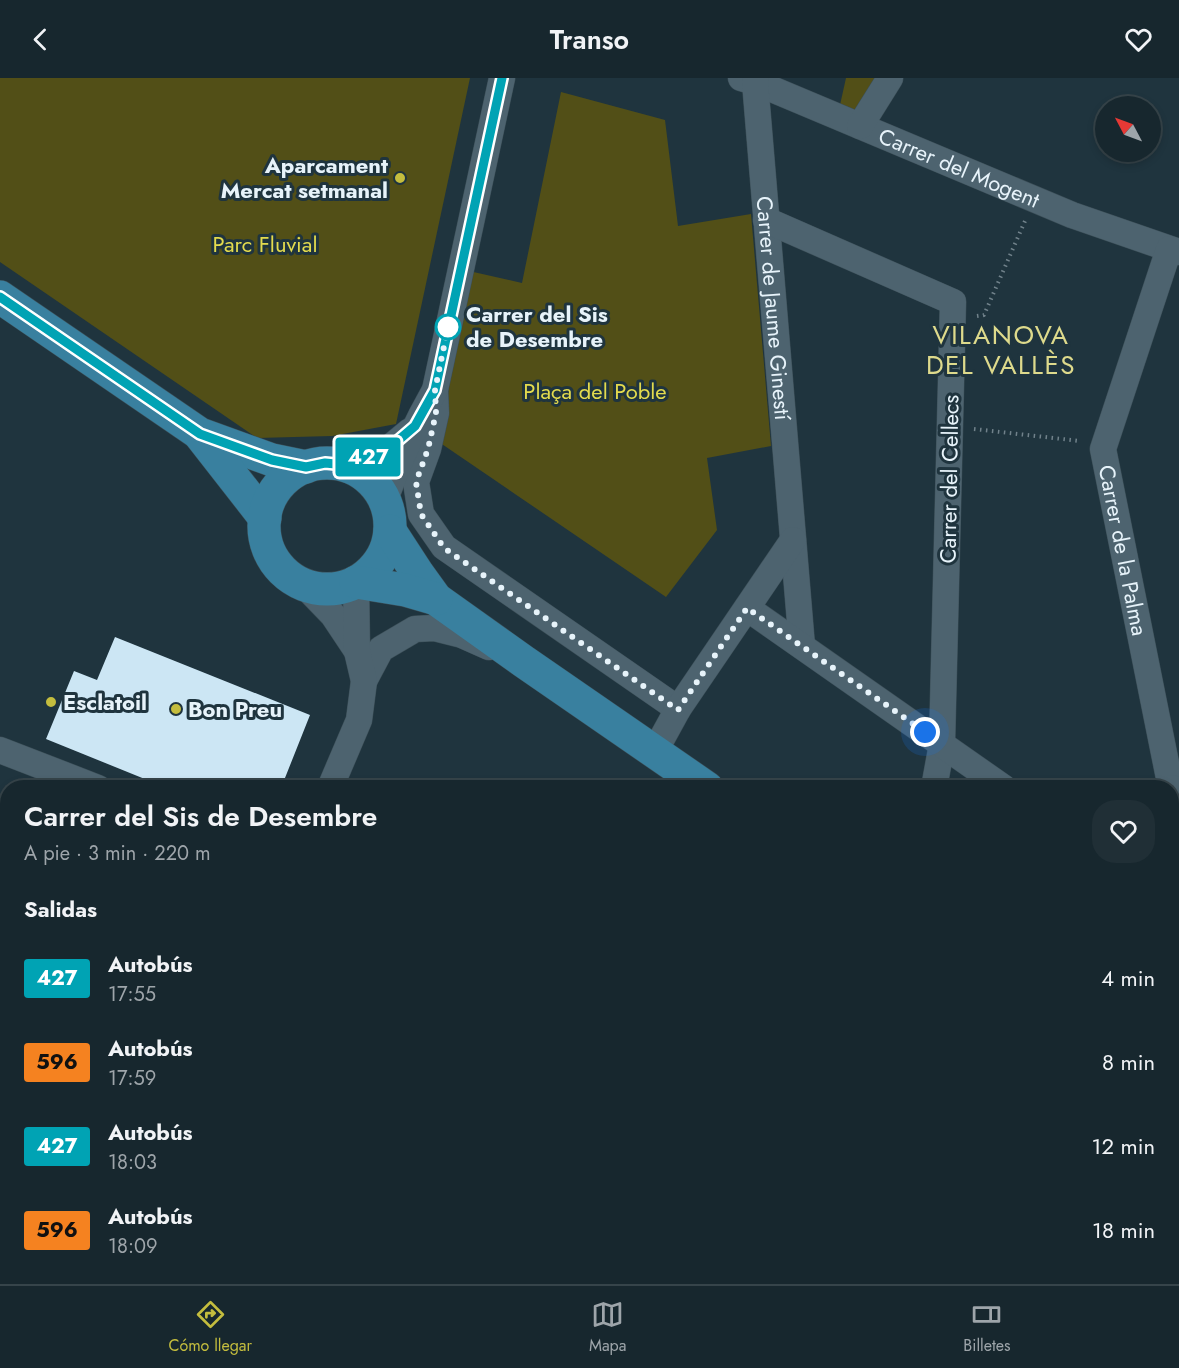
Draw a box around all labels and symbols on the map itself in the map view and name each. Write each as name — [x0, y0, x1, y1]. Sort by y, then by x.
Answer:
north arrow — [1095, 96, 1161, 162]
street label: Carrer del Mogent — [874, 120, 1045, 216]
place label: Aparcament Mercat setmanal — [221, 149, 388, 206]
marker: Aparcament Mercat setmanal — [393, 171, 407, 185]
street label: Carrer de Jaume Ginestí — [749, 195, 799, 423]
park label: Parc Fluvial — [213, 228, 317, 260]
place label: Carrer del Sis de Desembre — [466, 298, 608, 355]
marker: Carrer del Sis de Desembre — [435, 314, 461, 340]
district label: VILANOVA DEL VALLÈS — [926, 316, 1076, 384]
park label: Plaça del Poble — [523, 375, 667, 407]
street label: Carrer del Cellecs — [932, 394, 966, 564]
line badge: 427 — [334, 438, 403, 476]
street label: Carrer de la Palma — [1091, 462, 1156, 639]
place label: Esclatoil — [63, 686, 147, 718]
place label: Bon Preu — [188, 693, 282, 725]
marker: Esclatoil — [44, 695, 58, 709]
marker: Bon Preu — [169, 702, 183, 716]
your location — [910, 717, 940, 747]

